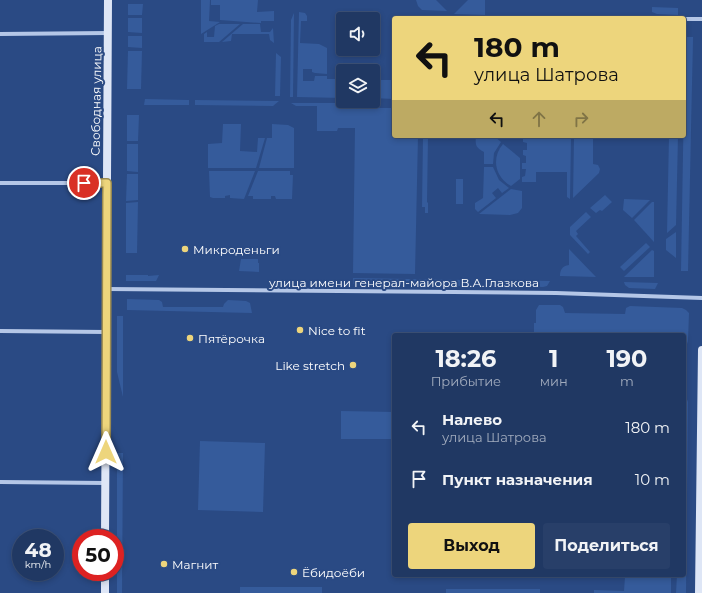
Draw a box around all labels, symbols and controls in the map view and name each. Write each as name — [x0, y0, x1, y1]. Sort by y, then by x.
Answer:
map controls — [336, 12, 380, 108]
button: sound — [336, 12, 380, 56]
text: 180 m — [474, 30, 560, 64]
icon: left — [408, 32, 460, 84]
street label: Свободная улица — [88, 46, 104, 156]
button: layers — [336, 64, 380, 108]
text: улица Шатрова — [474, 64, 619, 86]
icon: left — [486, 108, 508, 130]
icon: ahead — [528, 108, 550, 130]
icon: right — [570, 108, 592, 130]
pin — [67, 166, 101, 200]
icon: arrive — [73, 172, 95, 194]
place label: Микроденьги — [193, 242, 280, 257]
marker: Микроденьги — [180, 244, 190, 254]
street label: улица имени генерал-майора В.А.Глазкова — [268, 275, 539, 290]
place label: Nice to fit — [308, 323, 366, 338]
marker: Nice to fit — [295, 325, 305, 335]
place label: Пятёрочка — [198, 331, 265, 346]
marker: Пятёрочка — [185, 333, 195, 343]
text: 18:26 — [435, 344, 496, 373]
text: 1 — [549, 344, 558, 373]
text: 190 — [606, 344, 647, 373]
place label: Like stretch — [275, 358, 345, 373]
marker: Like stretch — [348, 360, 358, 370]
text: Прибытие — [431, 373, 501, 389]
text: мин — [540, 373, 568, 389]
text: m — [620, 373, 634, 389]
text: Налево — [442, 410, 502, 429]
icon: left — [408, 416, 430, 438]
text: 180 m — [625, 418, 670, 437]
text: улица Шатрова — [442, 429, 547, 445]
position arrow — [85, 431, 127, 473]
icon: arrive — [408, 468, 430, 490]
text: Пункт назначения — [442, 470, 593, 489]
text: 10 m — [635, 470, 670, 489]
button: Выход — [408, 523, 535, 569]
button: Поделиться — [543, 523, 670, 569]
speed limit sign: 50 — [72, 529, 124, 581]
text: 48 — [24, 538, 52, 562]
place label: Магнит — [172, 557, 219, 572]
text: km/h — [25, 558, 51, 571]
marker: Магнит — [159, 559, 169, 569]
place label: Ёбидоёби — [302, 565, 365, 580]
marker: Ёбидоёби — [289, 567, 299, 577]

